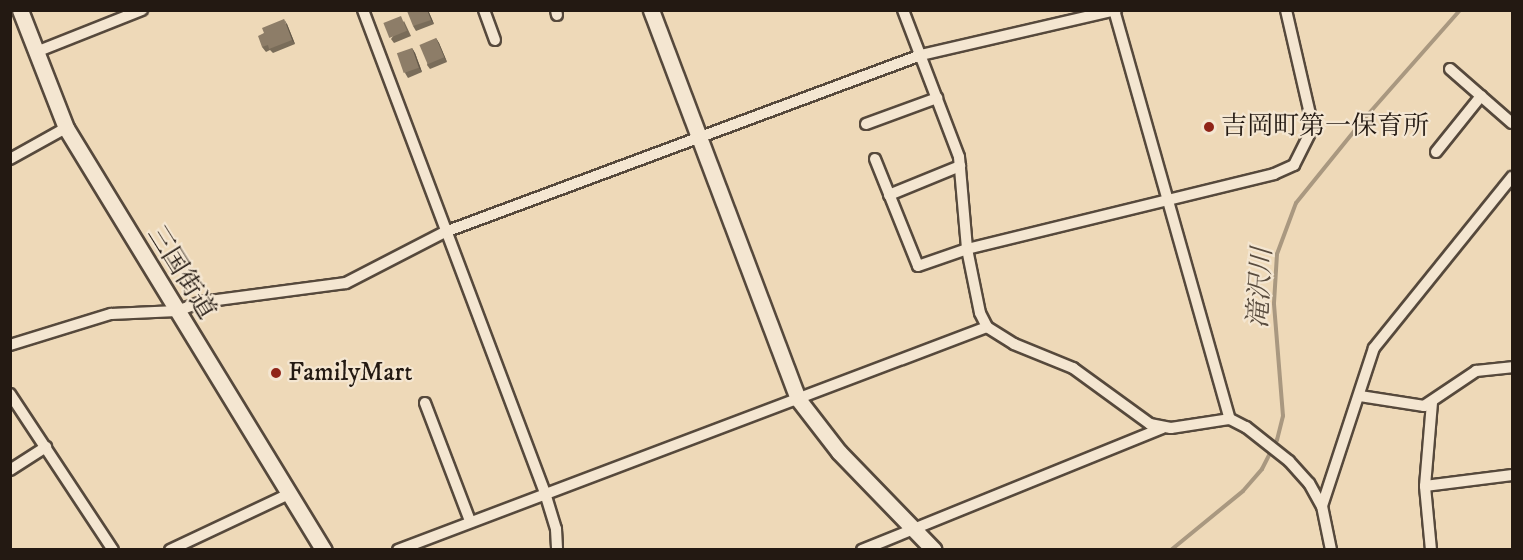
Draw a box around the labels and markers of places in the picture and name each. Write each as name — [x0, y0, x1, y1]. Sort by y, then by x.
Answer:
place label: 吉岡町第一保育所 — [1221, 111, 1429, 143]
marker: 吉岡町第一保育所 — [1202, 120, 1216, 134]
place label: FamilyMart — [288, 357, 413, 389]
marker: FamilyMart — [269, 366, 283, 380]

